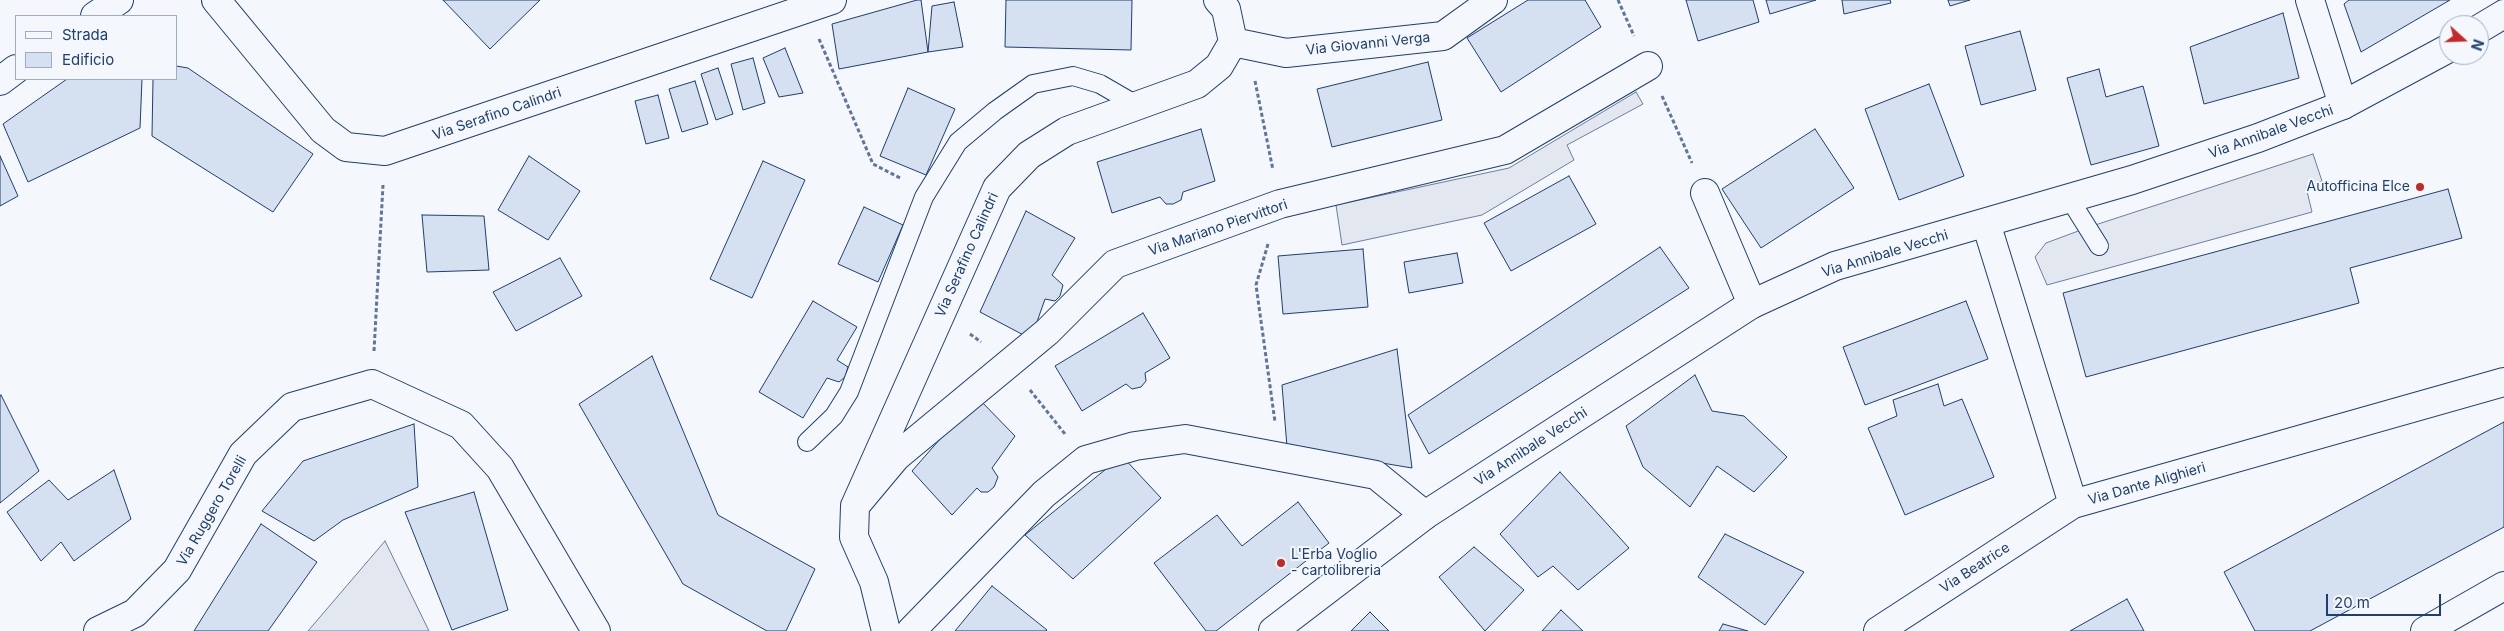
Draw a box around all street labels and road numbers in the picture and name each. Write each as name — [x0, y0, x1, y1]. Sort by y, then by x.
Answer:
street label: Via Giovanni Verga — [1305, 29, 1431, 59]
street label: Via Serafino Calindri — [430, 84, 564, 144]
street label: Via Annibale Vecchi — [2206, 102, 2336, 162]
street label: Via Serafino Calindri — [932, 190, 1002, 320]
street label: Via Mariano Piervittori — [1146, 196, 1290, 260]
street label: Via Annibale Vecchi — [1820, 227, 1950, 281]
street label: Via Annibale Vecchi — [1471, 404, 1591, 490]
street label: Via Ruggero Torelli — [174, 453, 250, 569]
street label: Via Dante Alighieri — [2086, 459, 2208, 509]
street label: Via Beatrice — [1937, 539, 2013, 597]

